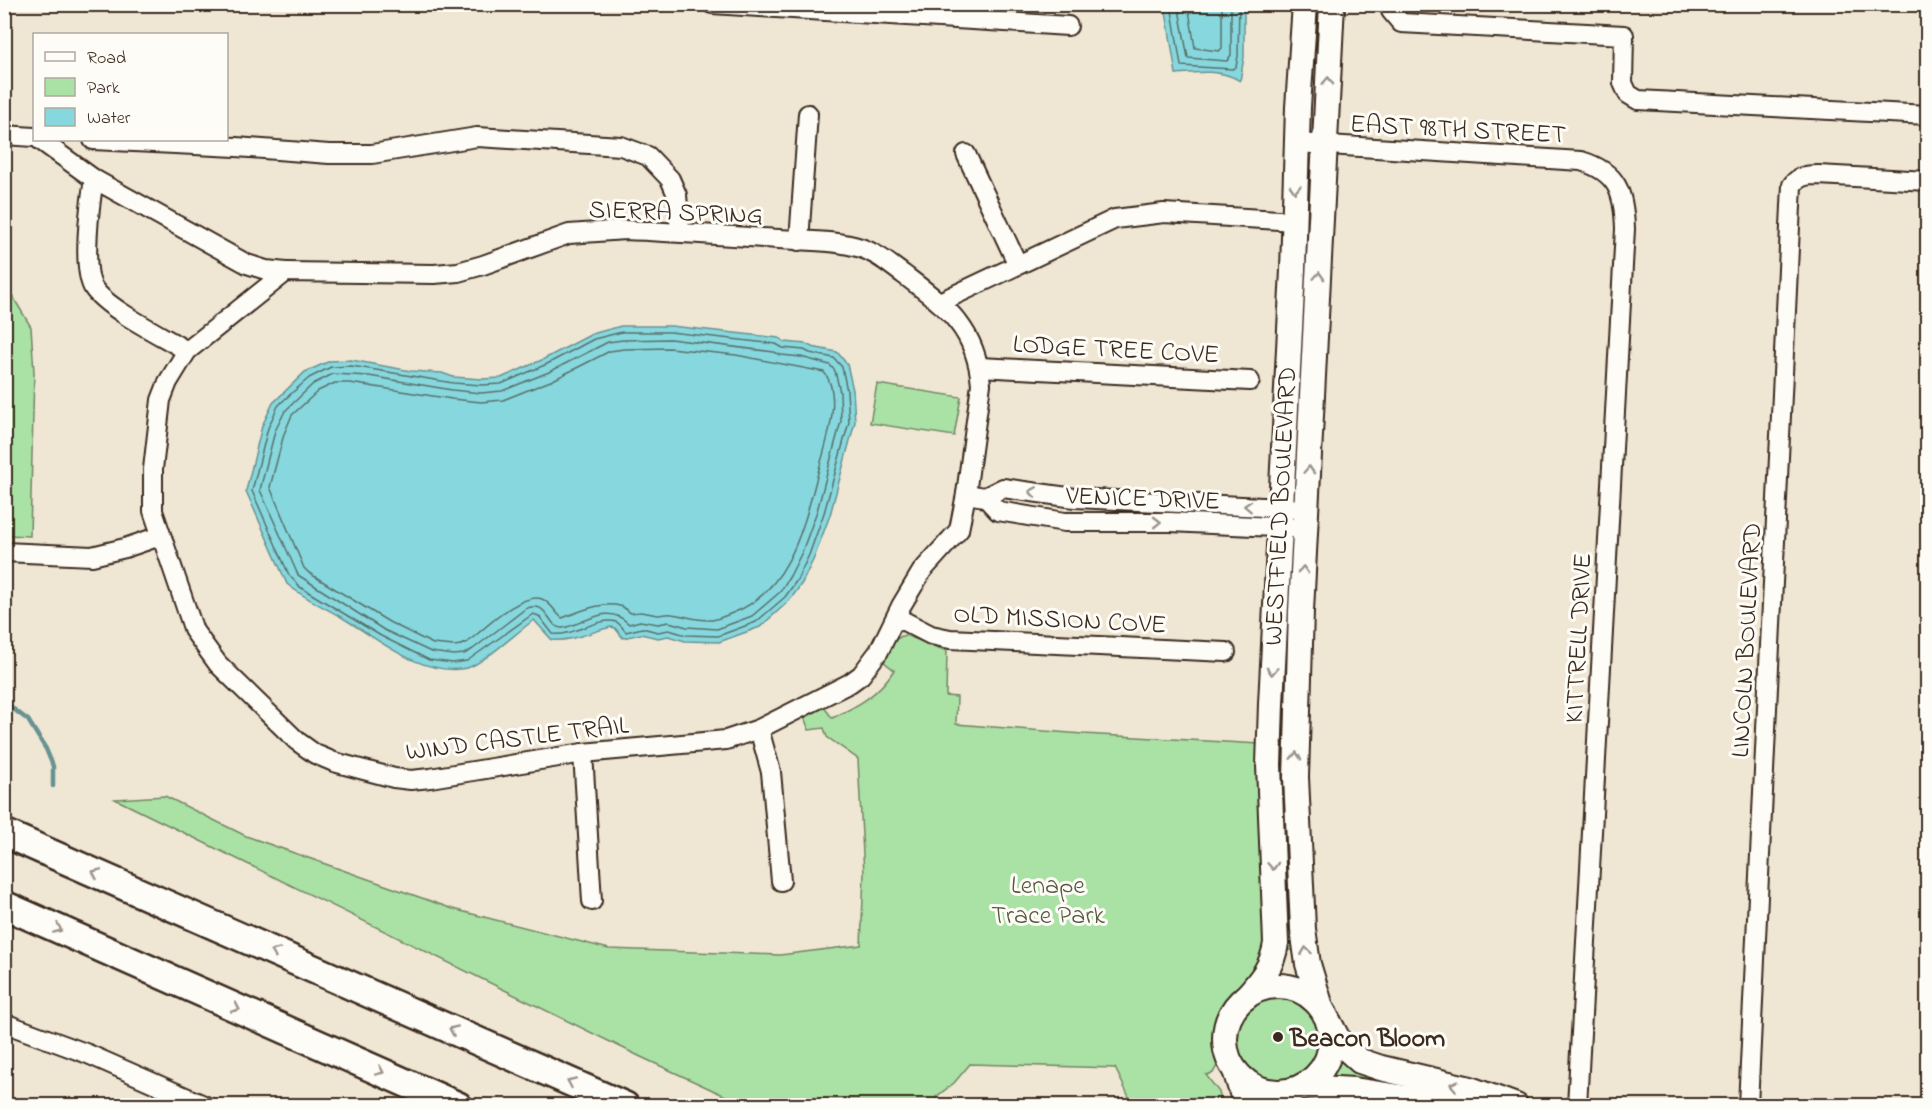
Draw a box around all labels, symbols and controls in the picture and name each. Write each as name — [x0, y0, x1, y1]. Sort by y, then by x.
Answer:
legend — [33, 33, 228, 141]
text: Road — [87, 46, 126, 72]
text: Park — [87, 76, 120, 102]
one-way arrow — [1322, 76, 1335, 85]
text: Water — [87, 106, 131, 132]
street label: EAST 98TH STREET — [1349, 106, 1567, 156]
one-way arrow — [1289, 184, 1302, 193]
street label: SIERRA SPRING — [588, 192, 764, 236]
one-way arrow — [1312, 271, 1325, 280]
street label: LODGE TREE COVE — [1012, 327, 1220, 375]
street label: WESTFIELD BOULEVARD — [1256, 366, 1308, 647]
one-way arrow — [1302, 466, 1315, 475]
street label: VENICE DRIVE — [1064, 478, 1221, 522]
one-way arrow — [1028, 487, 1037, 499]
one-way arrow — [1244, 500, 1253, 513]
one-way arrow — [1153, 516, 1162, 529]
street label: LINCOLN BOULEVARD — [1723, 522, 1773, 759]
street label: KITTRELL DRIVE — [1557, 552, 1603, 724]
one-way arrow — [1297, 565, 1310, 574]
street label: OLD MISSION COVE — [952, 596, 1167, 646]
one-way arrow — [1266, 667, 1279, 676]
street label: WIND CASTLE TRAIL — [404, 707, 631, 772]
one-way arrow — [1290, 752, 1303, 761]
one-way arrow — [1266, 862, 1279, 871]
one-way arrow — [91, 868, 102, 880]
park label: Lenape Trace Park — [991, 868, 1105, 936]
one-way arrow — [52, 922, 63, 934]
one-way arrow — [1301, 946, 1313, 956]
one-way arrow — [270, 947, 281, 959]
one-way arrow — [230, 1001, 241, 1013]
place label: Beacon Bloom — [1289, 1021, 1445, 1059]
one-way arrow — [449, 1025, 460, 1037]
marker: Beacon Bloom — [1271, 1030, 1285, 1044]
one-way arrow — [373, 1064, 384, 1076]
one-way arrow — [567, 1077, 578, 1089]
one-way arrow — [1449, 1079, 1459, 1092]

